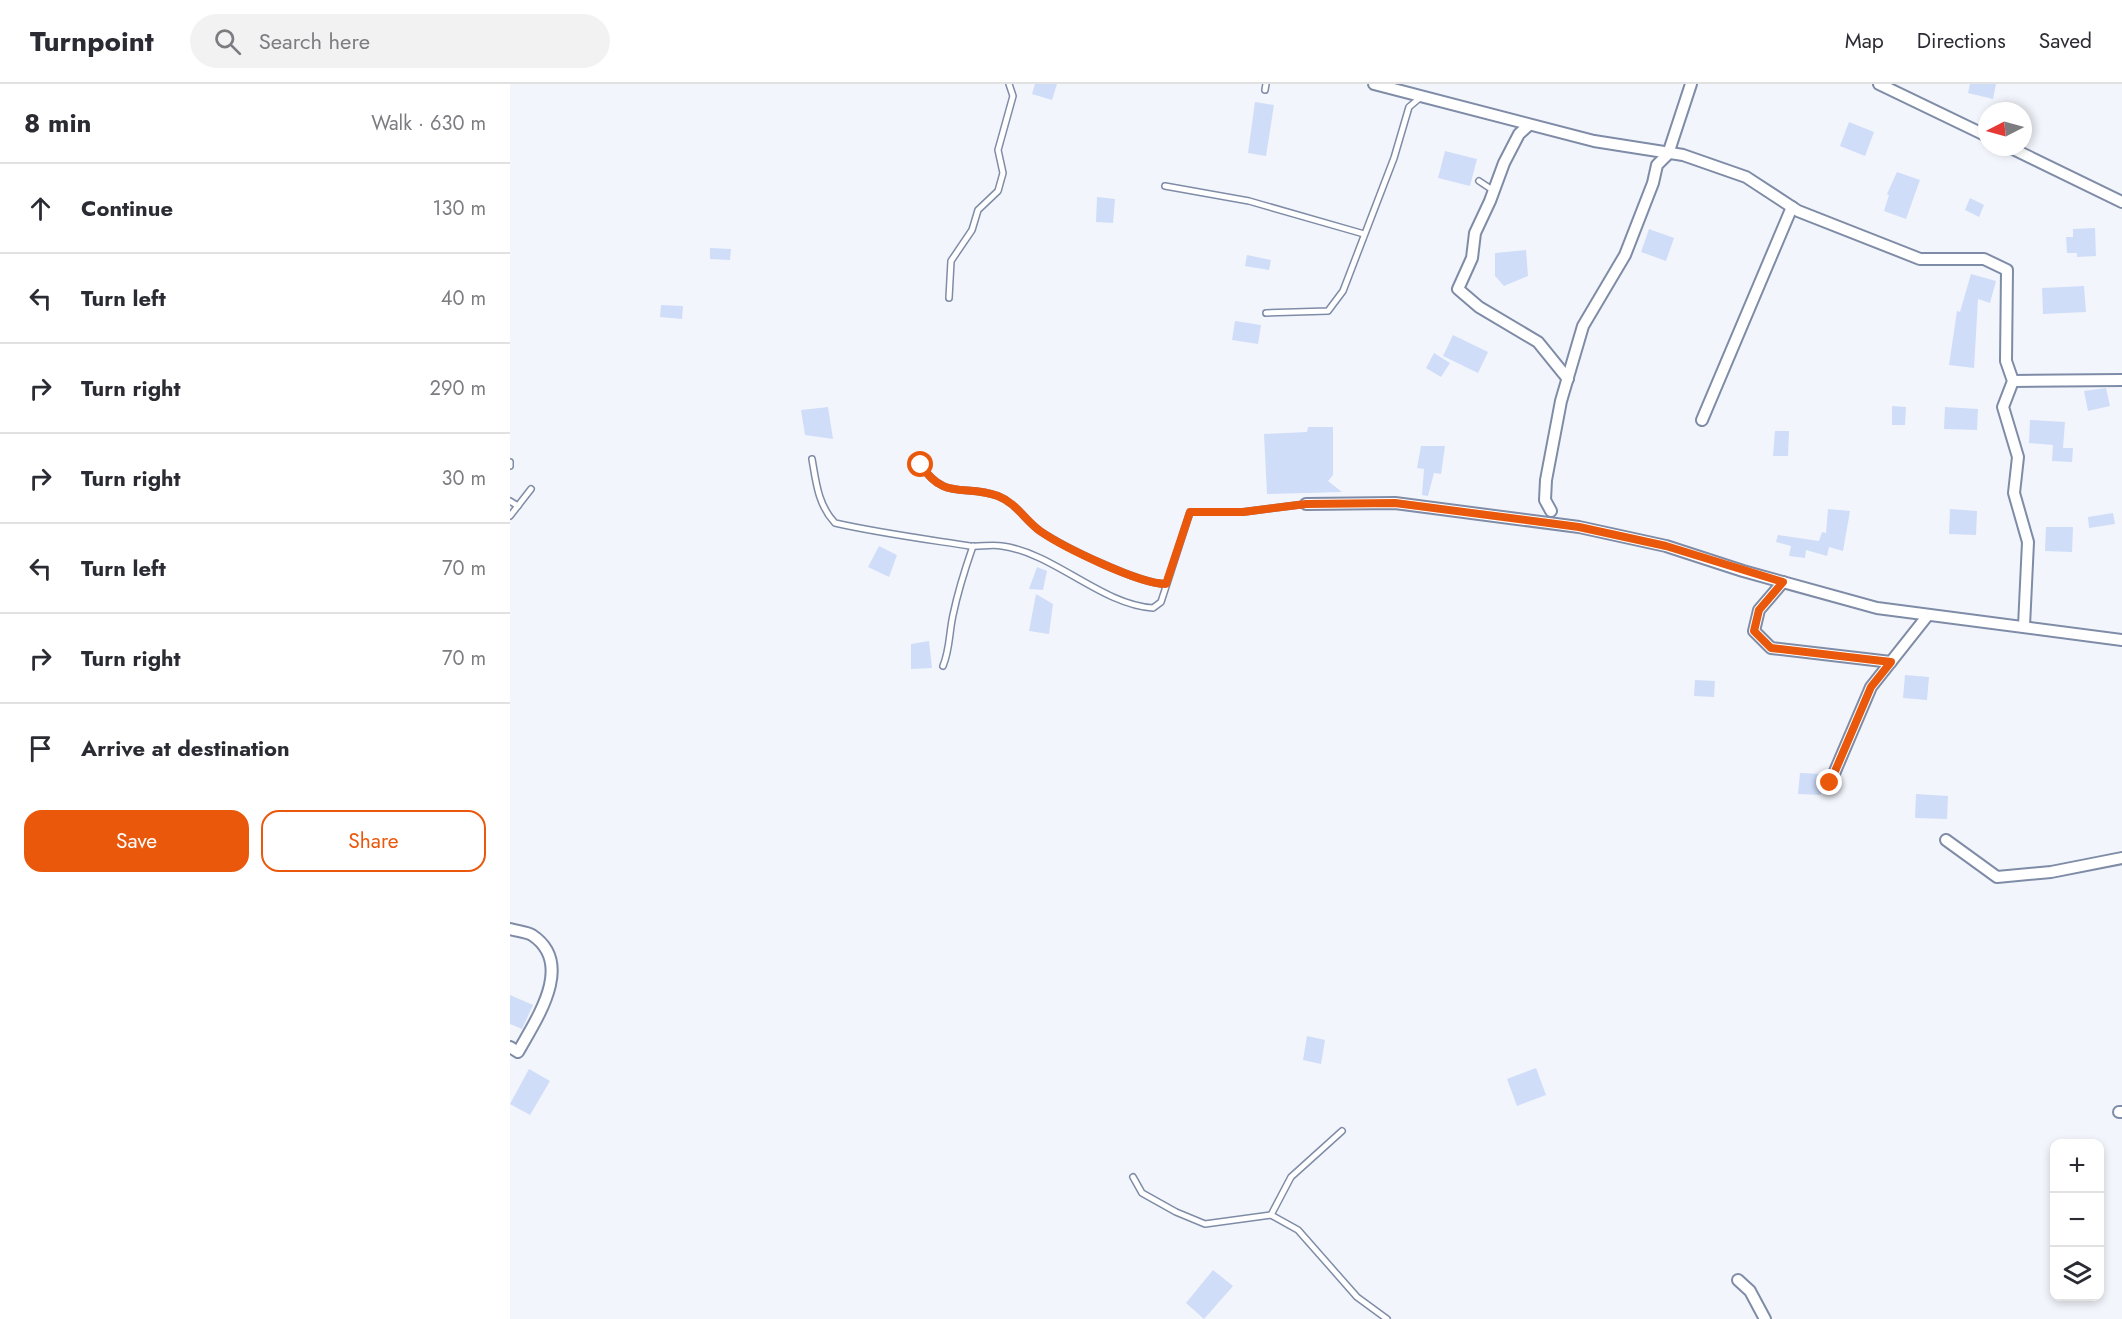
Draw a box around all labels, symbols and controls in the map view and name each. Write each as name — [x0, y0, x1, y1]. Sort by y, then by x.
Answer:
search box — [190, 14, 610, 68]
text: Turnpoint — [30, 21, 154, 62]
icon: search — [211, 25, 244, 58]
text: Search here — [259, 25, 370, 57]
text: Map — [1845, 26, 1884, 56]
text: Directions — [1917, 26, 2006, 56]
text: Saved — [2039, 26, 2092, 56]
north arrow — [1978, 102, 2032, 156]
text: 8 min — [24, 104, 92, 142]
text: Walk · 630 m — [371, 109, 486, 138]
icon: ahead — [24, 192, 57, 225]
text: Continue — [81, 192, 173, 224]
text: 130 m — [432, 194, 486, 223]
icon: left — [24, 282, 57, 315]
text: Turn left — [81, 282, 166, 314]
text: 40 m — [441, 284, 486, 313]
icon: right — [24, 372, 57, 405]
text: Turn right — [81, 372, 181, 404]
text: 290 m — [430, 374, 486, 403]
route start — [907, 451, 933, 477]
icon: right — [24, 462, 57, 495]
text: Turn right — [81, 462, 181, 494]
text: 30 m — [441, 464, 486, 493]
icon: left — [24, 552, 57, 585]
text: Turn left — [81, 552, 166, 584]
text: 70 m — [442, 554, 486, 583]
icon: right — [24, 642, 57, 675]
text: Turn right — [81, 642, 181, 674]
text: 70 m — [442, 644, 486, 673]
icon: arrive — [24, 732, 57, 765]
text: Arrive at destination — [81, 732, 290, 764]
route end — [1816, 769, 1842, 795]
button: Save — [24, 810, 249, 872]
button: Share — [261, 810, 486, 872]
map controls — [2050, 1139, 2104, 1301]
button: + — [2050, 1139, 2104, 1193]
button: − — [2050, 1193, 2104, 1247]
button: layers — [2050, 1247, 2104, 1301]

